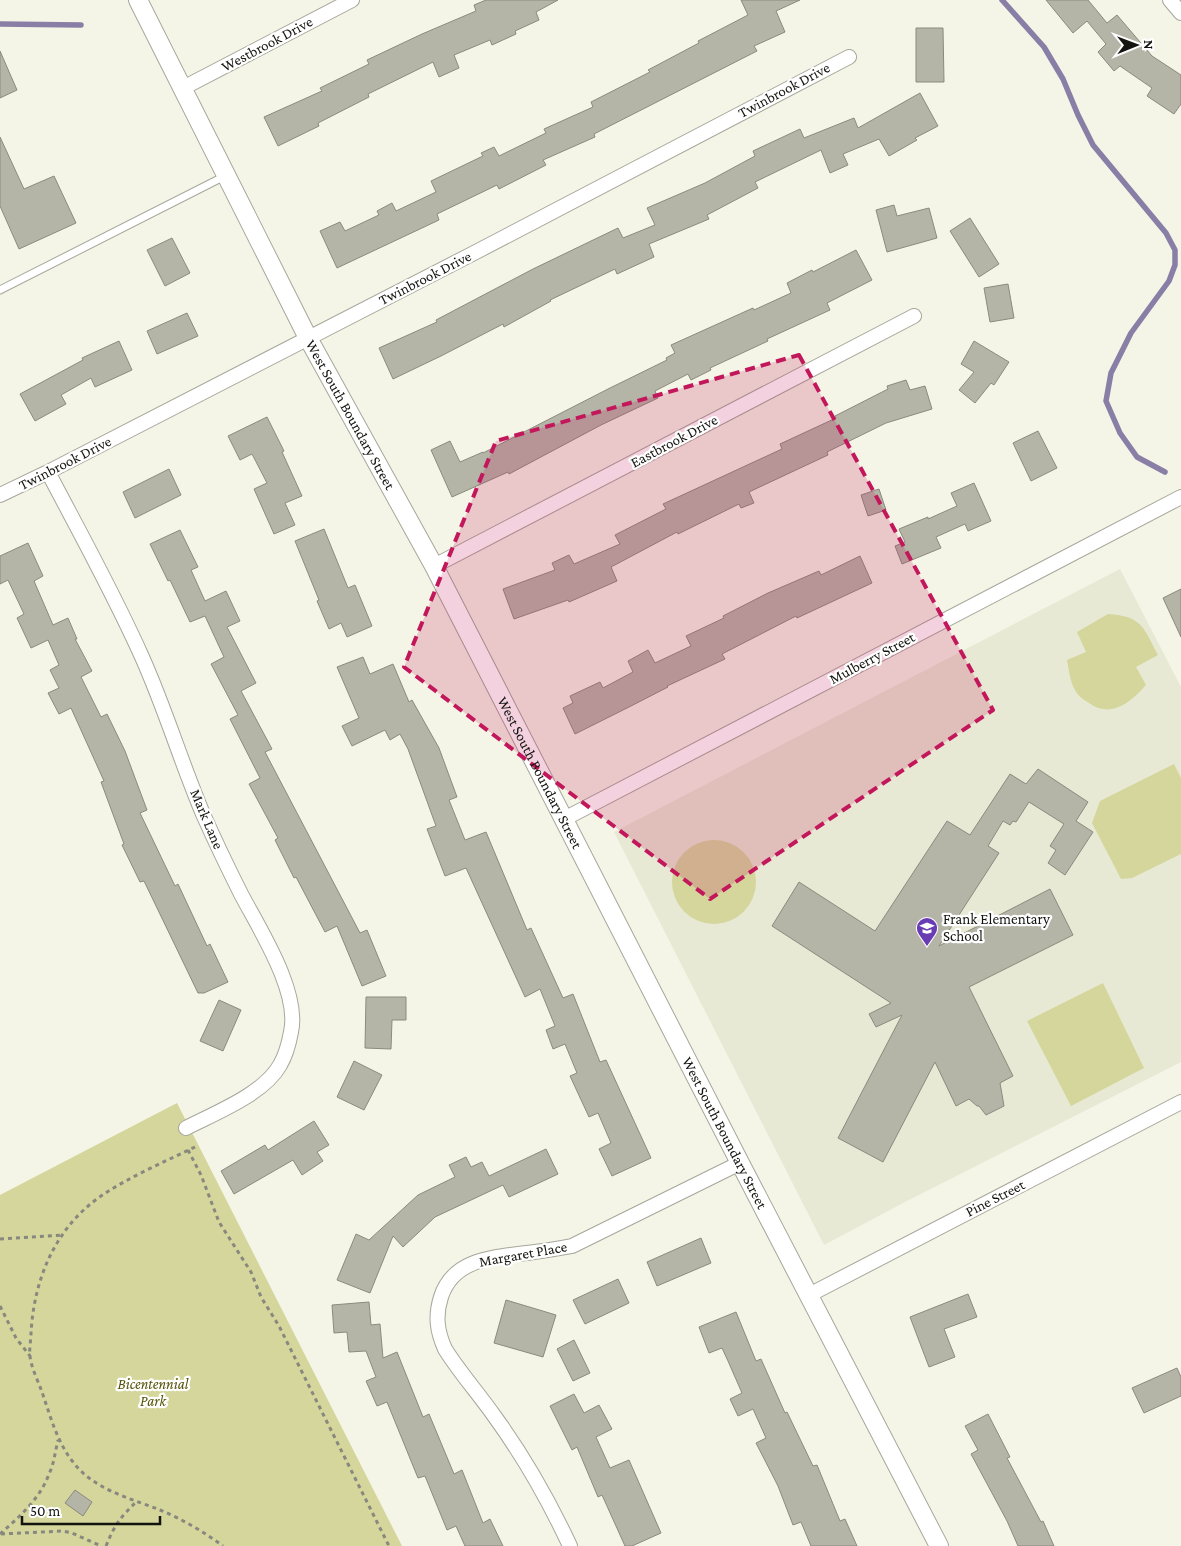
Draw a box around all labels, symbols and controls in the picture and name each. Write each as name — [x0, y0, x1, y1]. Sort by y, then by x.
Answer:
street label: Westbrook Drive — [219, 13, 316, 75]
north arrow — [1111, 20, 1161, 70]
text: N — [1141, 40, 1157, 50]
street label: Twinbrook Drive — [735, 59, 833, 121]
street label: Twinbrook Drive — [376, 248, 474, 308]
street label: West South Boundary Street — [303, 337, 399, 493]
street label: Eastbrook Drive — [628, 411, 721, 471]
street label: Twinbrook Drive — [16, 433, 114, 493]
street label: Mulberry Street — [827, 628, 919, 688]
street label: West South Boundary Street — [494, 694, 586, 852]
street label: Mark Lane — [187, 787, 227, 852]
place label: Frank Elementary School — [943, 911, 1050, 944]
school or university icon: Frank Elementary School — [915, 916, 939, 947]
street label: West South Boundary Street — [679, 1054, 771, 1212]
street label: Pine Street — [963, 1176, 1028, 1220]
street label: Margaret Place — [478, 1238, 569, 1271]
park label: Bicentennial Park — [118, 1376, 189, 1409]
scale bar — [22, 1494, 160, 1526]
text: 50 m — [30, 1503, 60, 1519]

